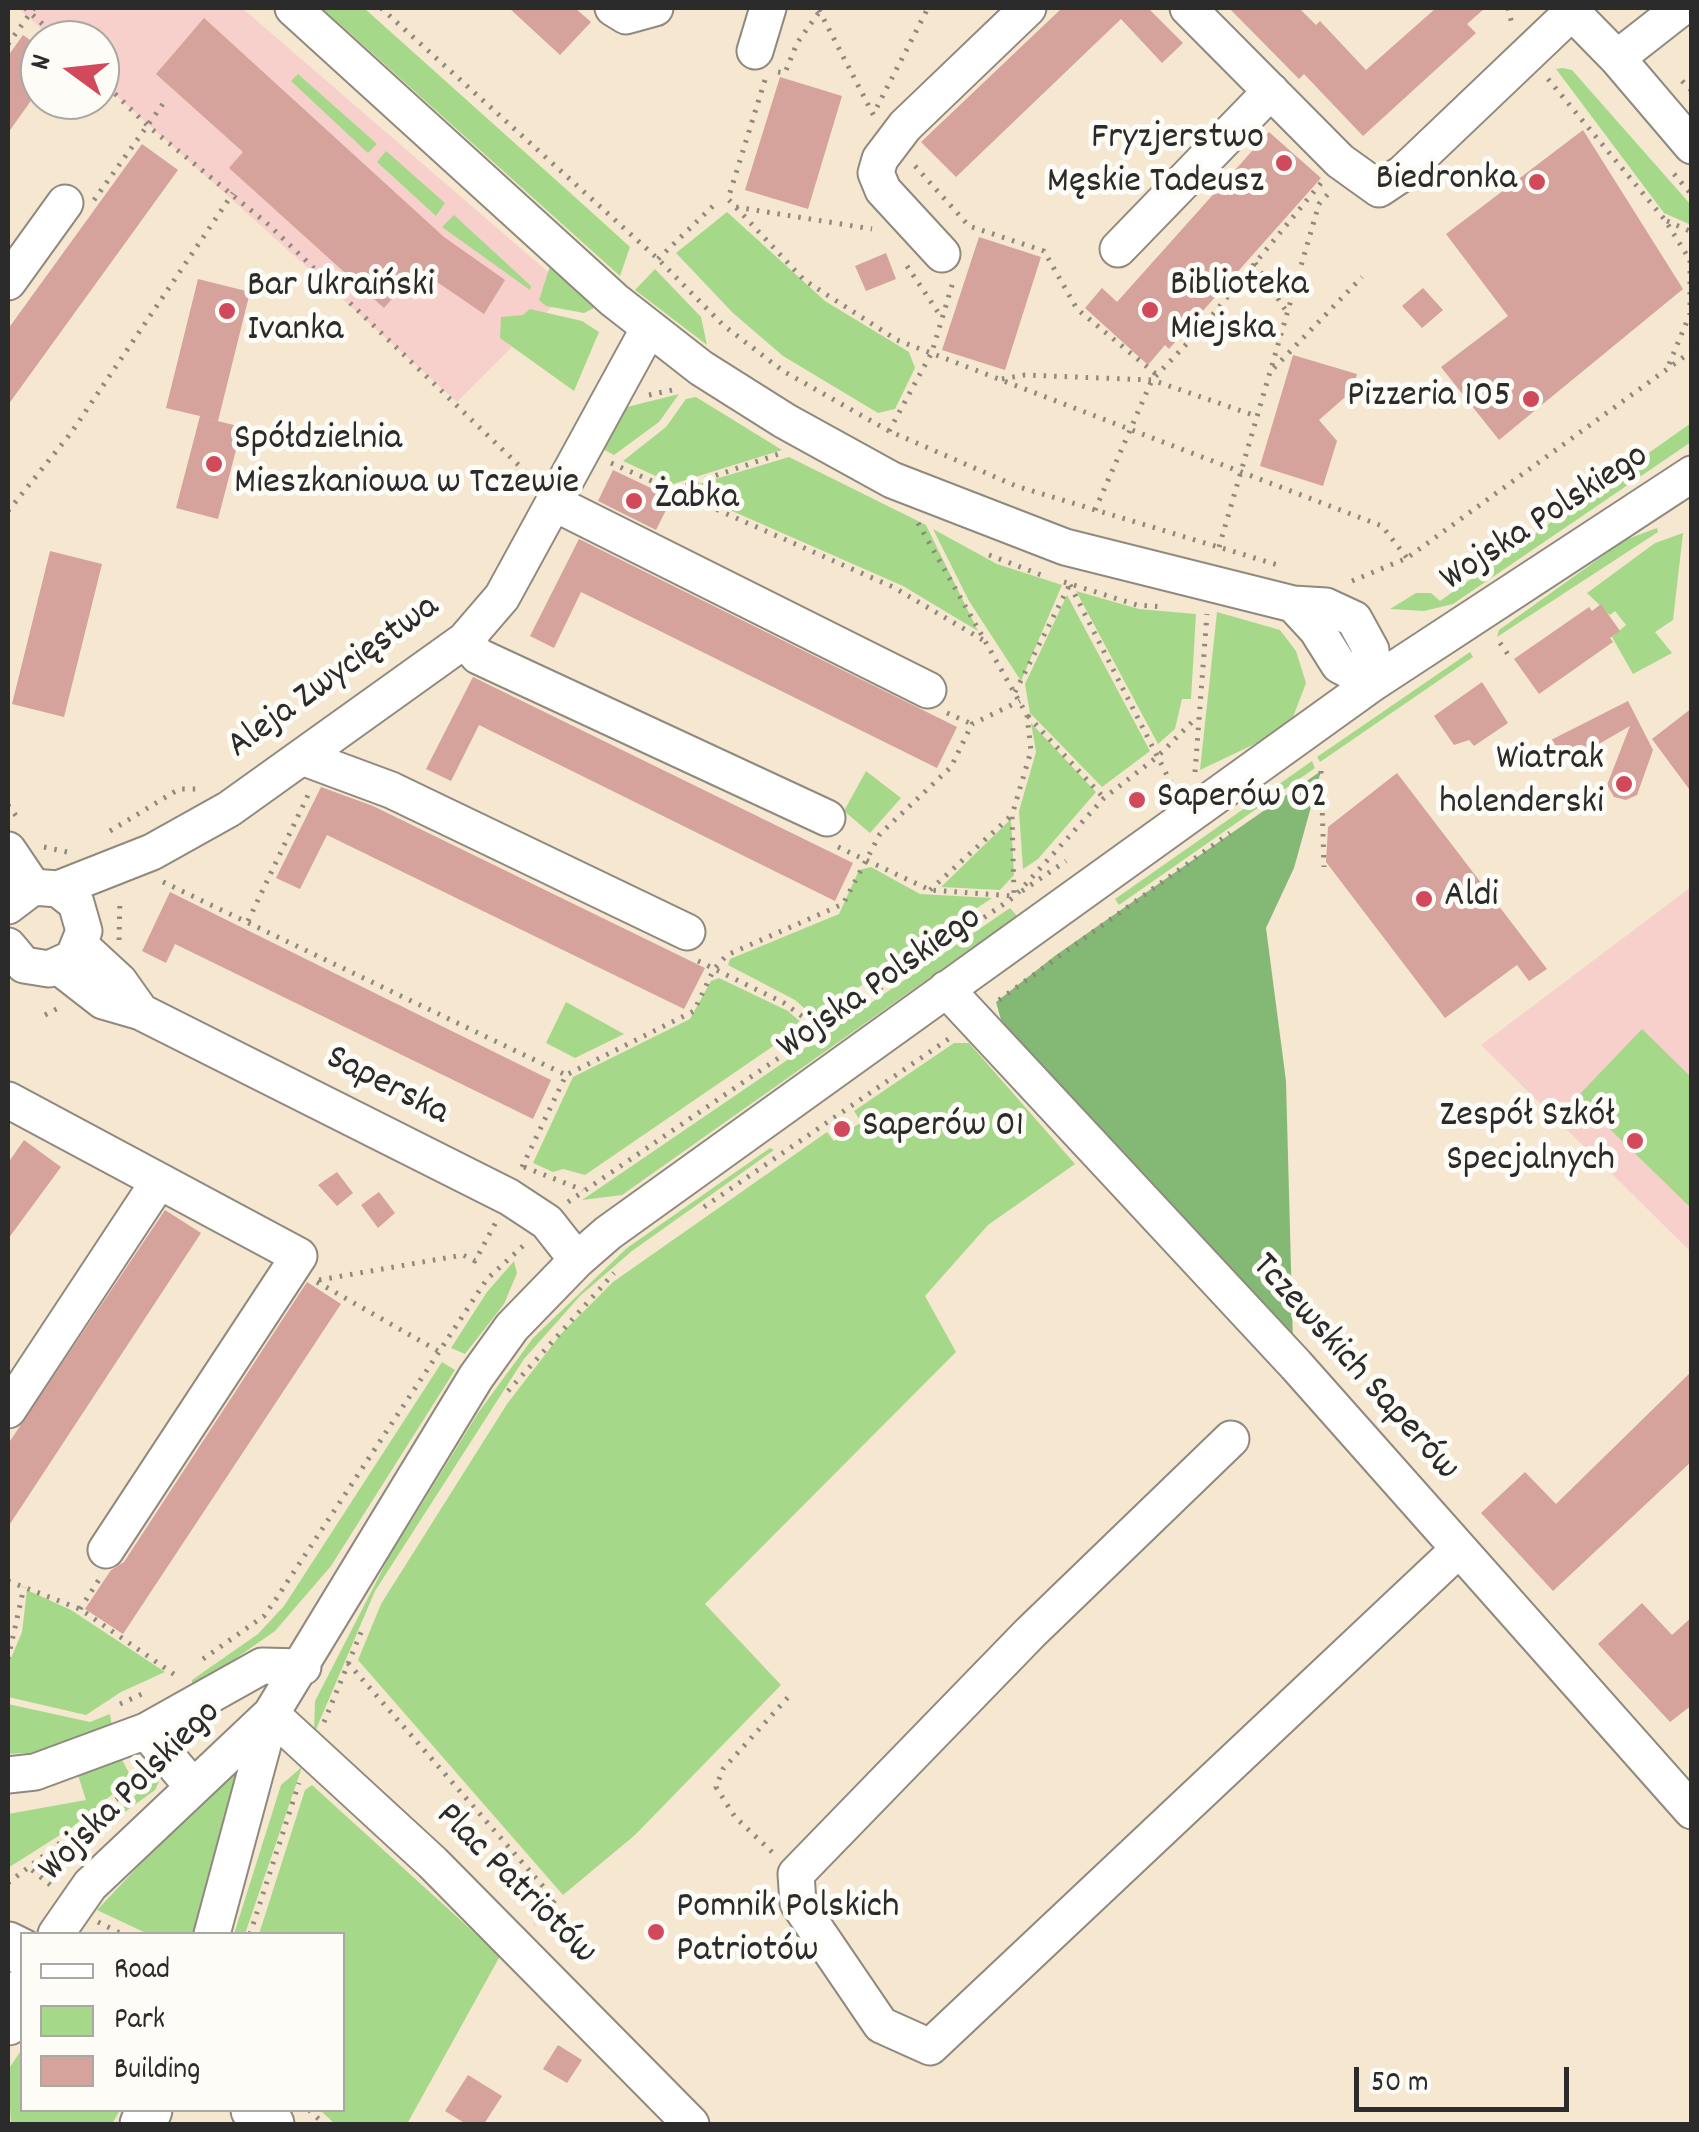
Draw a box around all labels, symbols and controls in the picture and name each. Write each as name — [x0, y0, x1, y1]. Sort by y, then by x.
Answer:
north arrow — [20, 20, 120, 120]
text: N — [22, 51, 64, 75]
place label: Fryzjerstwo Męskie Tadeusz — [1047, 118, 1264, 208]
marker: Fryzjerstwo Męskie Tadeusz — [1273, 152, 1295, 174]
place label: Biedronka — [1376, 159, 1517, 205]
marker: Biedronka — [1526, 171, 1548, 193]
place label: Biblioteka Miejska — [1170, 265, 1308, 354]
place label: Bar Ukraiński Ivanka — [247, 266, 434, 356]
marker: Biblioteka Miejska — [1139, 299, 1161, 321]
marker: Bar Ukraiński Ivanka — [216, 300, 238, 322]
place label: Pizzeria 105 — [1347, 376, 1511, 422]
marker: Pizzeria 105 — [1520, 388, 1542, 410]
place label: Spółdzielnia Mieszkaniowa w Tczewie — [234, 419, 579, 508]
street label: Wojska Polskiego — [1433, 436, 1659, 604]
marker: Spółdzielnia Mieszkaniowa w Tczewie — [203, 453, 225, 475]
place label: Żabka — [654, 478, 739, 524]
marker: Żabka — [623, 490, 645, 512]
street label: Aleja Zwycięstwa — [220, 587, 450, 771]
place label: Wiatrak holenderski — [1439, 739, 1604, 828]
marker: Wiatrak holenderski — [1613, 773, 1635, 795]
place label: Saperów 02 — [1157, 777, 1327, 823]
marker: Saperów 02 — [1126, 789, 1148, 811]
place label: Aldi — [1444, 876, 1499, 922]
marker: Aldi — [1413, 888, 1435, 910]
street label: Wojska Polskiego — [770, 898, 992, 1072]
street label: Saperska — [317, 1038, 455, 1138]
place label: Zespół Szkół Specjalnych — [1439, 1096, 1615, 1186]
place label: Saperów 01 — [862, 1106, 1024, 1152]
marker: Saperów 01 — [831, 1118, 853, 1140]
marker: Zespół Szkół Specjalnych — [1624, 1130, 1646, 1152]
street label: Tczewskich Saperów — [1239, 1246, 1467, 1492]
street label: Wojska Polskiego — [31, 1692, 233, 1894]
street label: Plac Patriotów — [423, 1795, 605, 1977]
place label: Pomnik Polskich Patriotów — [676, 1887, 899, 1976]
marker: Pomnik Polskich Patriotów — [645, 1921, 667, 1943]
legend — [20, 1932, 345, 2112]
text: Road — [114, 1950, 170, 1993]
text: Park — [114, 2000, 165, 2043]
scale bar — [1359, 2047, 1574, 2109]
text: Building — [114, 2050, 200, 2093]
text: 50 m — [1371, 2063, 1429, 2106]

